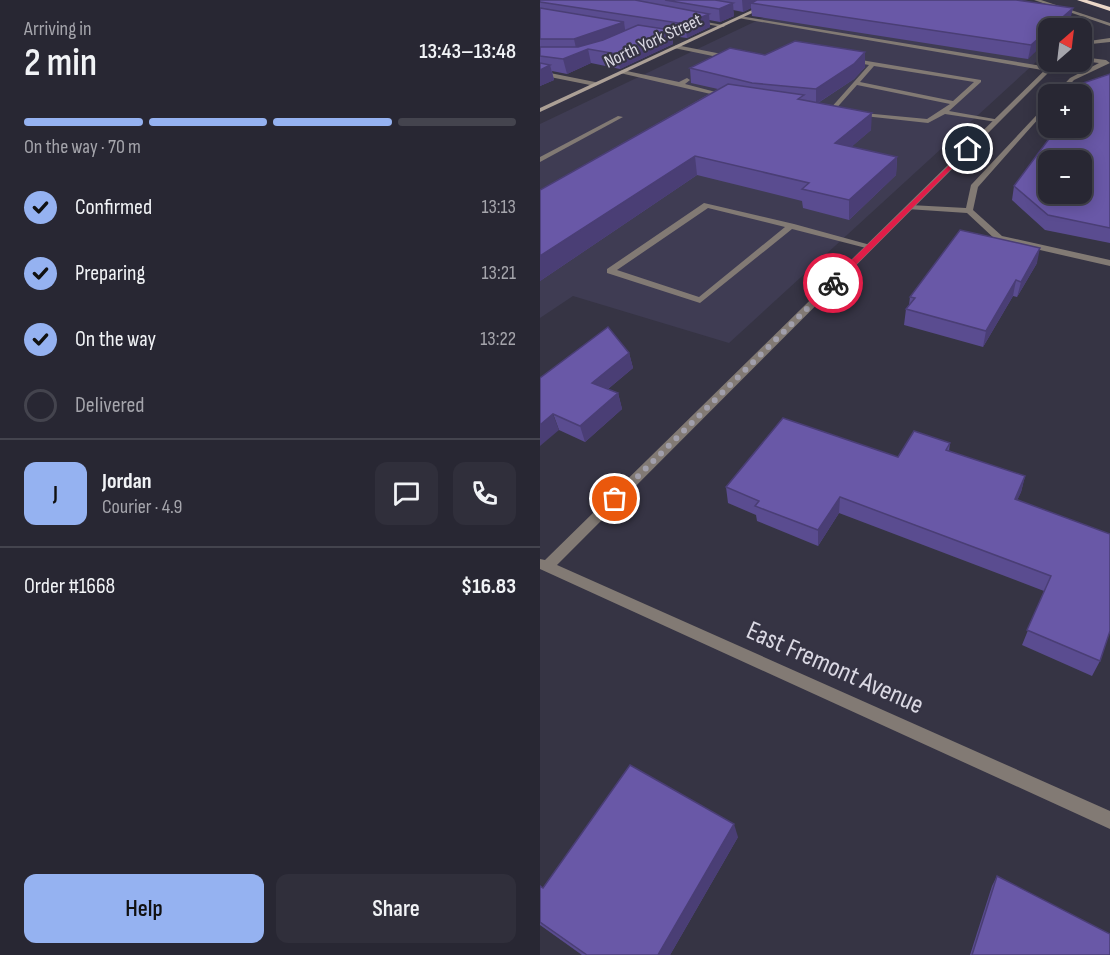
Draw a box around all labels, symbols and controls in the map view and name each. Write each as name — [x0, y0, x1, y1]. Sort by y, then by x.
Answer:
street label: North York Street — [601, 9, 705, 73]
text: Arriving in — [24, 17, 92, 41]
north arrow — [1038, 18, 1092, 72]
map controls — [1038, 18, 1092, 204]
text: 13:43–13:48 — [419, 38, 516, 65]
text: 2 min — [24, 40, 97, 87]
button: + — [1038, 84, 1092, 138]
pin — [942, 123, 993, 174]
icon: home — [951, 132, 984, 165]
text: On the way · 70 m — [24, 135, 141, 159]
button: − — [1038, 150, 1092, 204]
icon: check — [24, 191, 57, 224]
text: Confirmed — [75, 194, 152, 221]
text: 13:13 — [481, 195, 516, 219]
courier — [803, 253, 863, 313]
icon: check — [24, 257, 57, 290]
text: Preparing — [75, 260, 145, 287]
text: 13:21 — [482, 261, 516, 285]
icon: bike — [817, 267, 850, 300]
icon: check — [24, 323, 57, 356]
text: On the way — [75, 326, 156, 353]
text: 13:22 — [480, 327, 516, 351]
text: Delivered — [75, 392, 144, 419]
button: chat — [375, 462, 438, 525]
button: phone — [453, 462, 516, 525]
text: Jordan — [102, 468, 151, 495]
pin — [589, 473, 640, 524]
text: J — [53, 480, 58, 507]
icon: bag — [598, 482, 631, 515]
text: Courier · 4.9 — [102, 495, 182, 519]
text: Order #1668 — [24, 573, 115, 600]
text: $16.83 — [461, 573, 516, 600]
street label: East Fremont Avenue — [741, 615, 929, 721]
button: Help — [24, 874, 264, 943]
button: Share — [276, 874, 516, 943]

